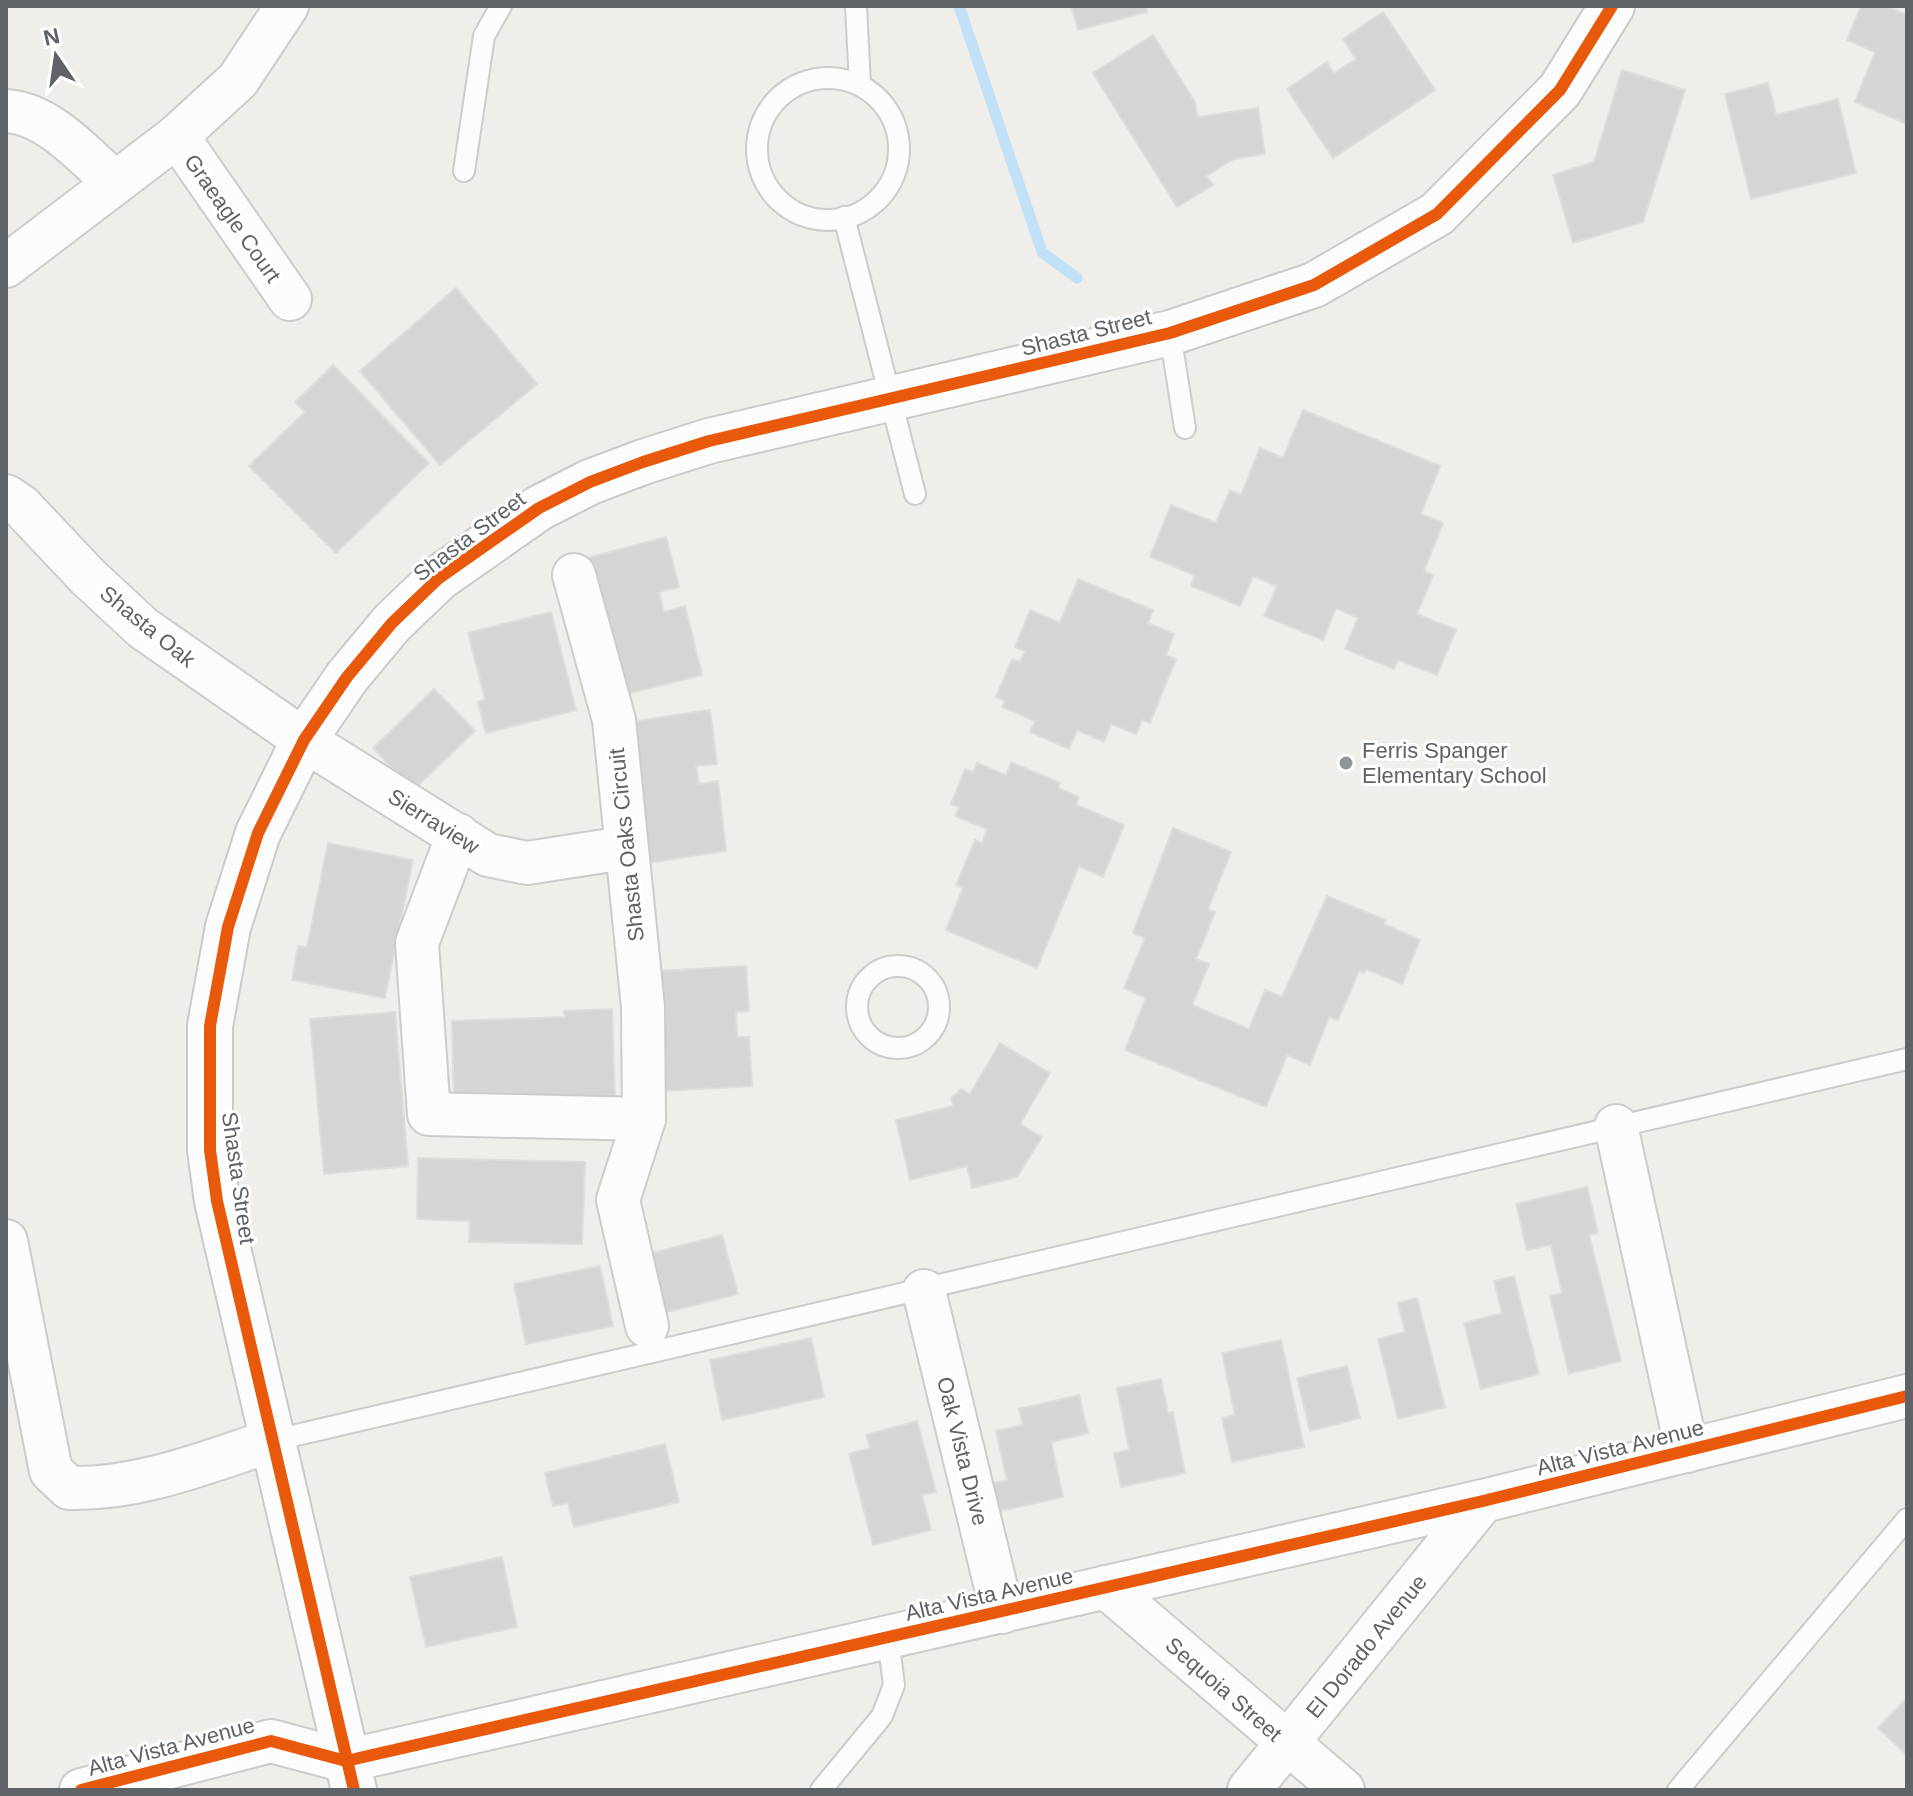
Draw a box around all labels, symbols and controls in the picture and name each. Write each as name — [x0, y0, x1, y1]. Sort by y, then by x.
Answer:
north arrow — [16, 16, 96, 96]
text: N — [41, 23, 62, 51]
street label: Graeagle Court — [179, 150, 286, 287]
street label: Shasta Street — [1018, 304, 1154, 361]
street label: Shasta Street — [409, 486, 530, 586]
street label: Shasta Oak — [95, 581, 201, 673]
place label: Ferris Spanger Elementary School — [1362, 738, 1547, 788]
street label: Shasta Oaks Circuit — [604, 747, 649, 943]
marker: Ferris Spanger Elementary School — [1337, 754, 1355, 772]
street label: Sierraview — [384, 784, 484, 859]
street label: Shasta Street — [217, 1110, 260, 1246]
street label: Oak Vista Drive — [932, 1374, 993, 1528]
street label: Alta Vista Avenue — [1534, 1415, 1706, 1480]
street label: Alta Vista Avenue — [903, 1563, 1076, 1626]
street label: El Dorado Avenue — [1301, 1570, 1432, 1723]
street label: Sequoia Street — [1161, 1632, 1287, 1747]
street label: Alta Vista Avenue — [85, 1712, 257, 1781]

